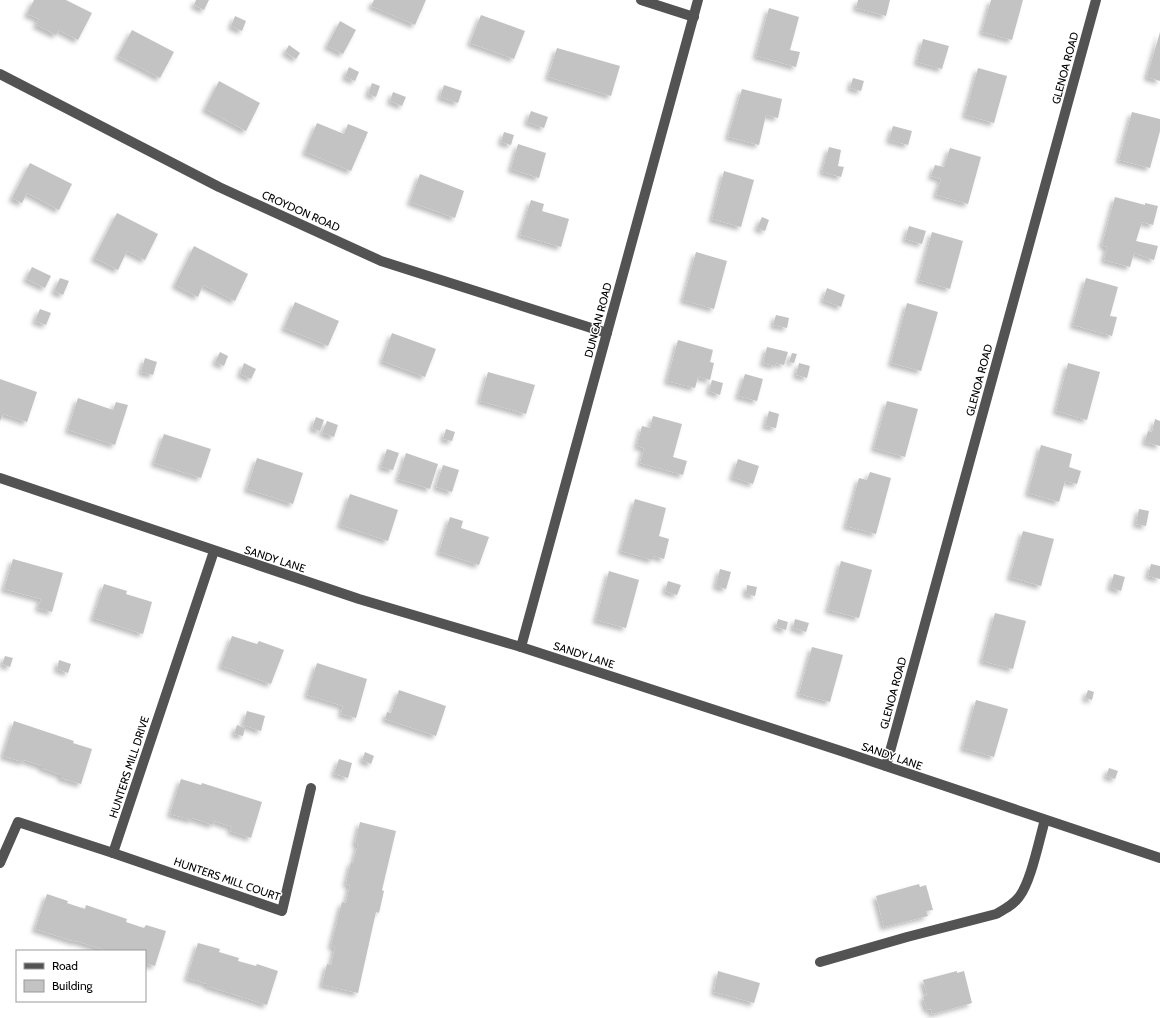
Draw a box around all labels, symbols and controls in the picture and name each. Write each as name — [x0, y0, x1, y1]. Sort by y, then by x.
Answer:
street label: GLENOA ROAD — [1049, 30, 1081, 106]
street label: CROYDON ROAD — [260, 187, 342, 235]
street label: DUNCAN ROAD — [581, 281, 615, 359]
street label: GLENOA ROAD — [963, 342, 995, 418]
street label: SANDY LANE — [243, 543, 307, 575]
street label: SANDY LANE — [552, 639, 616, 671]
street label: GLENOA ROAD — [877, 655, 909, 731]
street label: HUNTERS MILL DRIVE — [106, 714, 152, 820]
street label: SANDY LANE — [860, 739, 924, 773]
street label: HUNTERS MILL COURT — [172, 854, 282, 904]
legend — [16, 950, 146, 1002]
text: Road — [52, 958, 78, 973]
text: Building — [52, 978, 94, 993]

